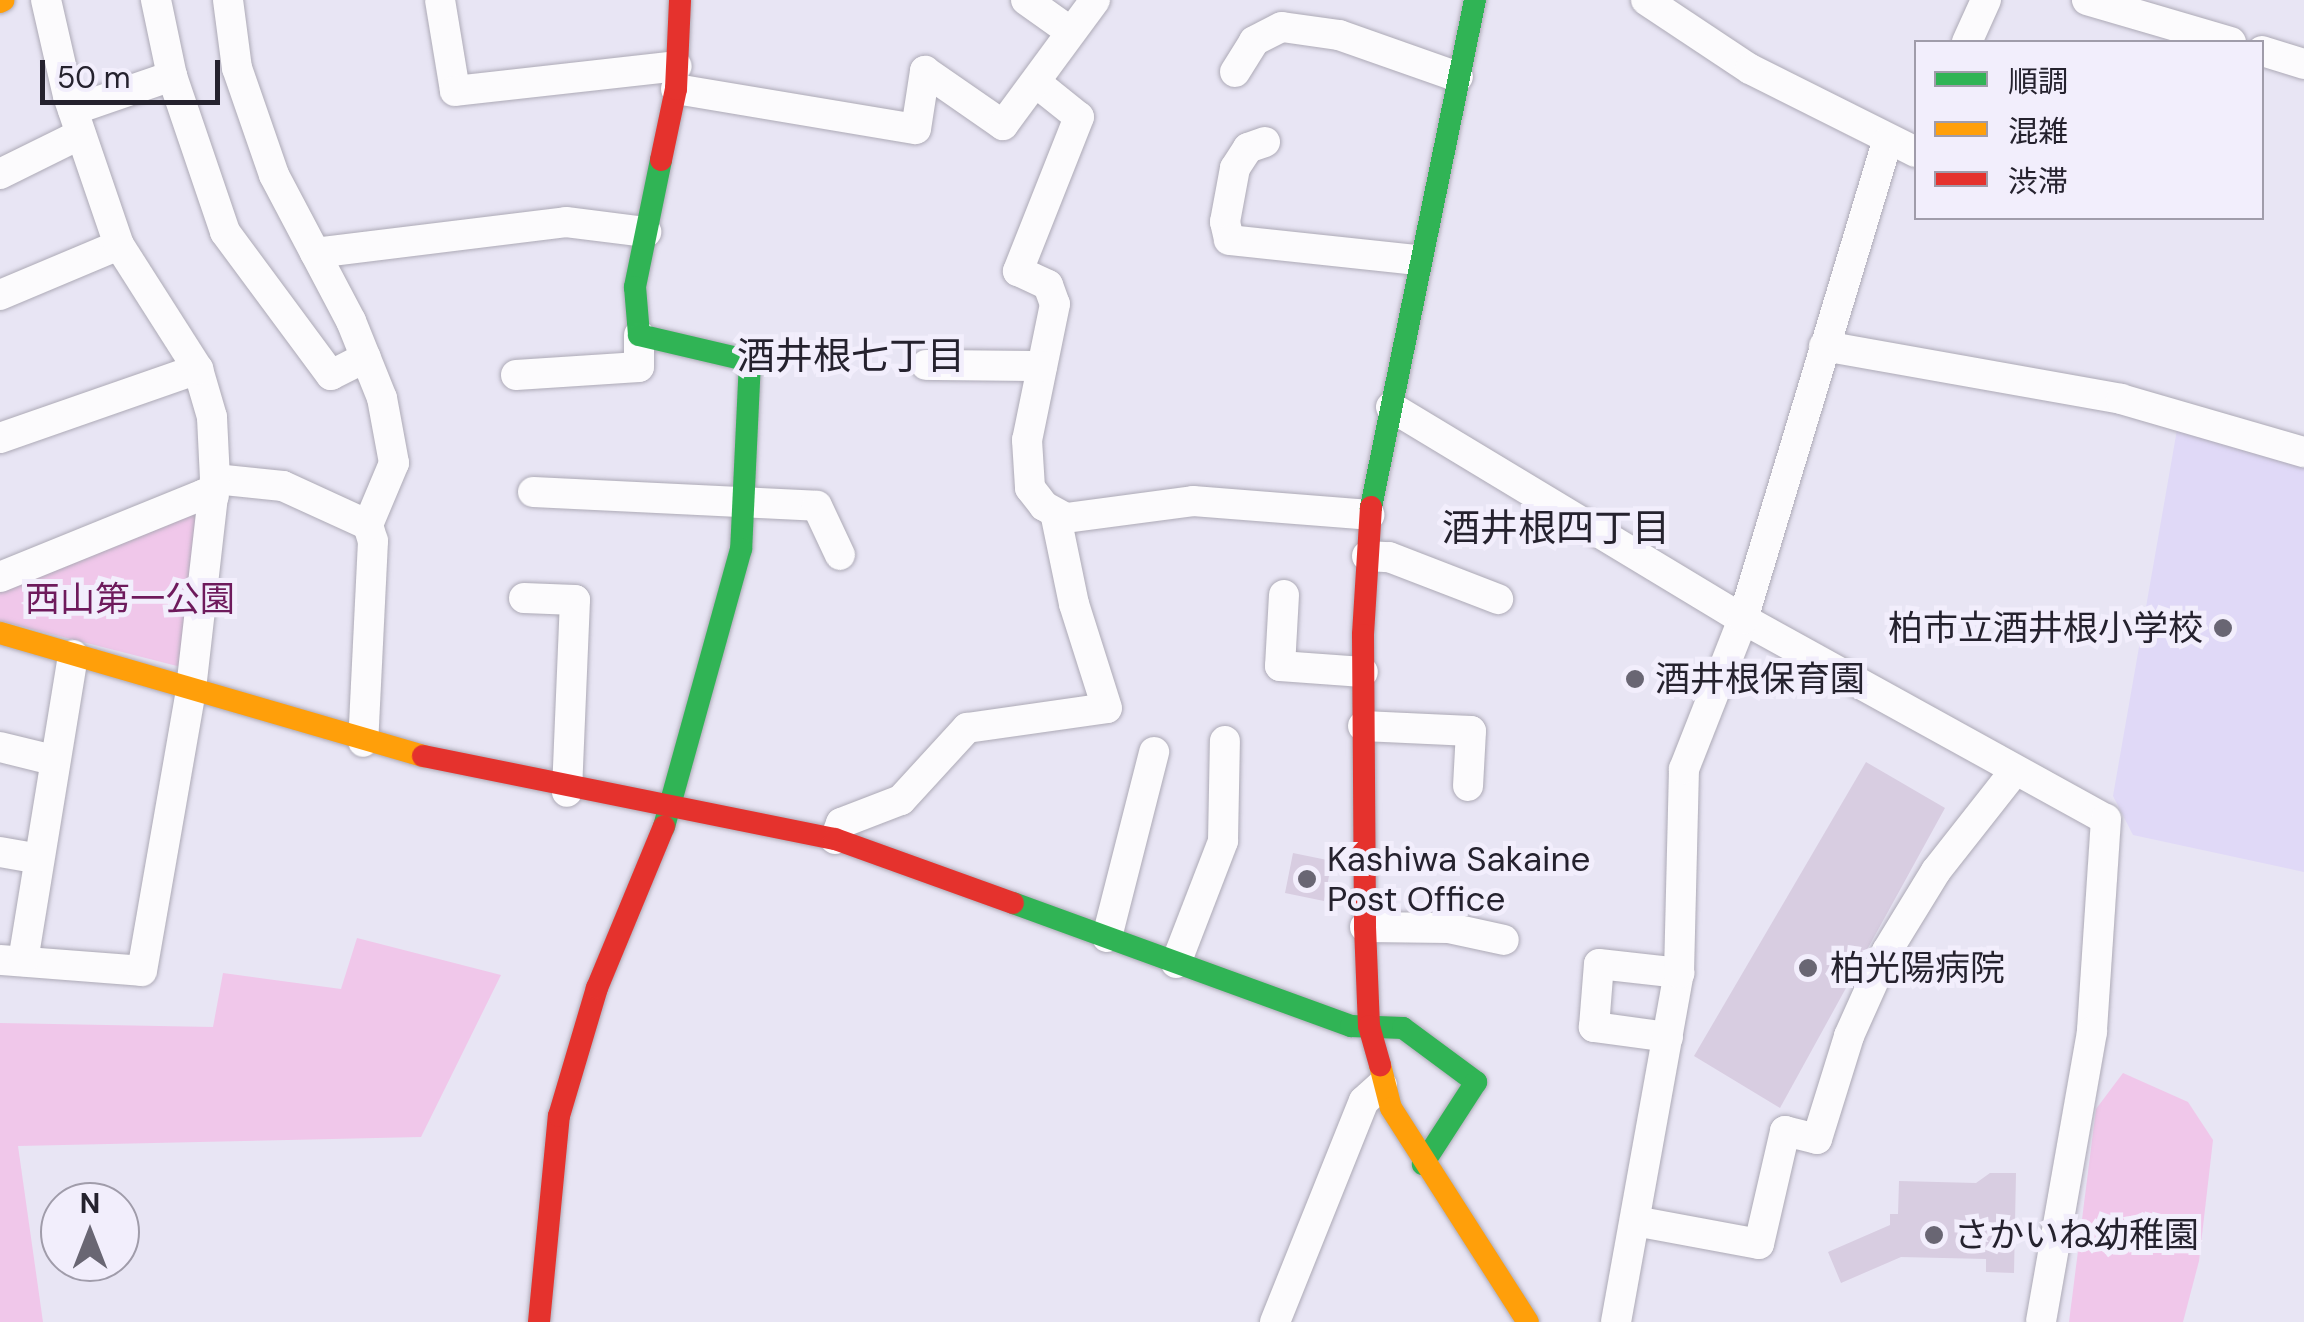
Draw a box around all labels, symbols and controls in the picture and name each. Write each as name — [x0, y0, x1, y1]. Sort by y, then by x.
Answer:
scale bar — [45, 40, 225, 102]
legend — [1914, 40, 2264, 220]
text: 50 m — [57, 58, 131, 97]
text: 順調 — [2008, 62, 2068, 101]
text: 混雑 — [2008, 112, 2068, 151]
text: 渋滞 — [2008, 162, 2068, 201]
district label: 酒井根七丁目 — [737, 334, 965, 380]
district label: 酒井根四丁目 — [1442, 506, 1670, 552]
park label: 西山第一公園 — [25, 578, 235, 620]
place label: 柏市立酒井根小学校 — [1888, 607, 2203, 649]
marker: 柏市立酒井根小学校 — [2212, 617, 2234, 639]
place label: 酒井根保育園 — [1655, 658, 1865, 700]
marker: 酒井根保育園 — [1624, 668, 1646, 690]
place label: Kashiwa Sakaine Post Office — [1327, 838, 1590, 920]
marker: Kashiwa Sakaine Post Office — [1296, 868, 1318, 890]
place label: 柏光陽病院 — [1830, 947, 2005, 989]
marker: 柏光陽病院 — [1795, 955, 1821, 981]
north arrow — [40, 1182, 140, 1282]
text: N — [80, 1185, 100, 1222]
place label: さかいね幼稚園 — [1954, 1214, 2199, 1256]
marker: さかいね幼稚園 — [1923, 1224, 1945, 1246]

